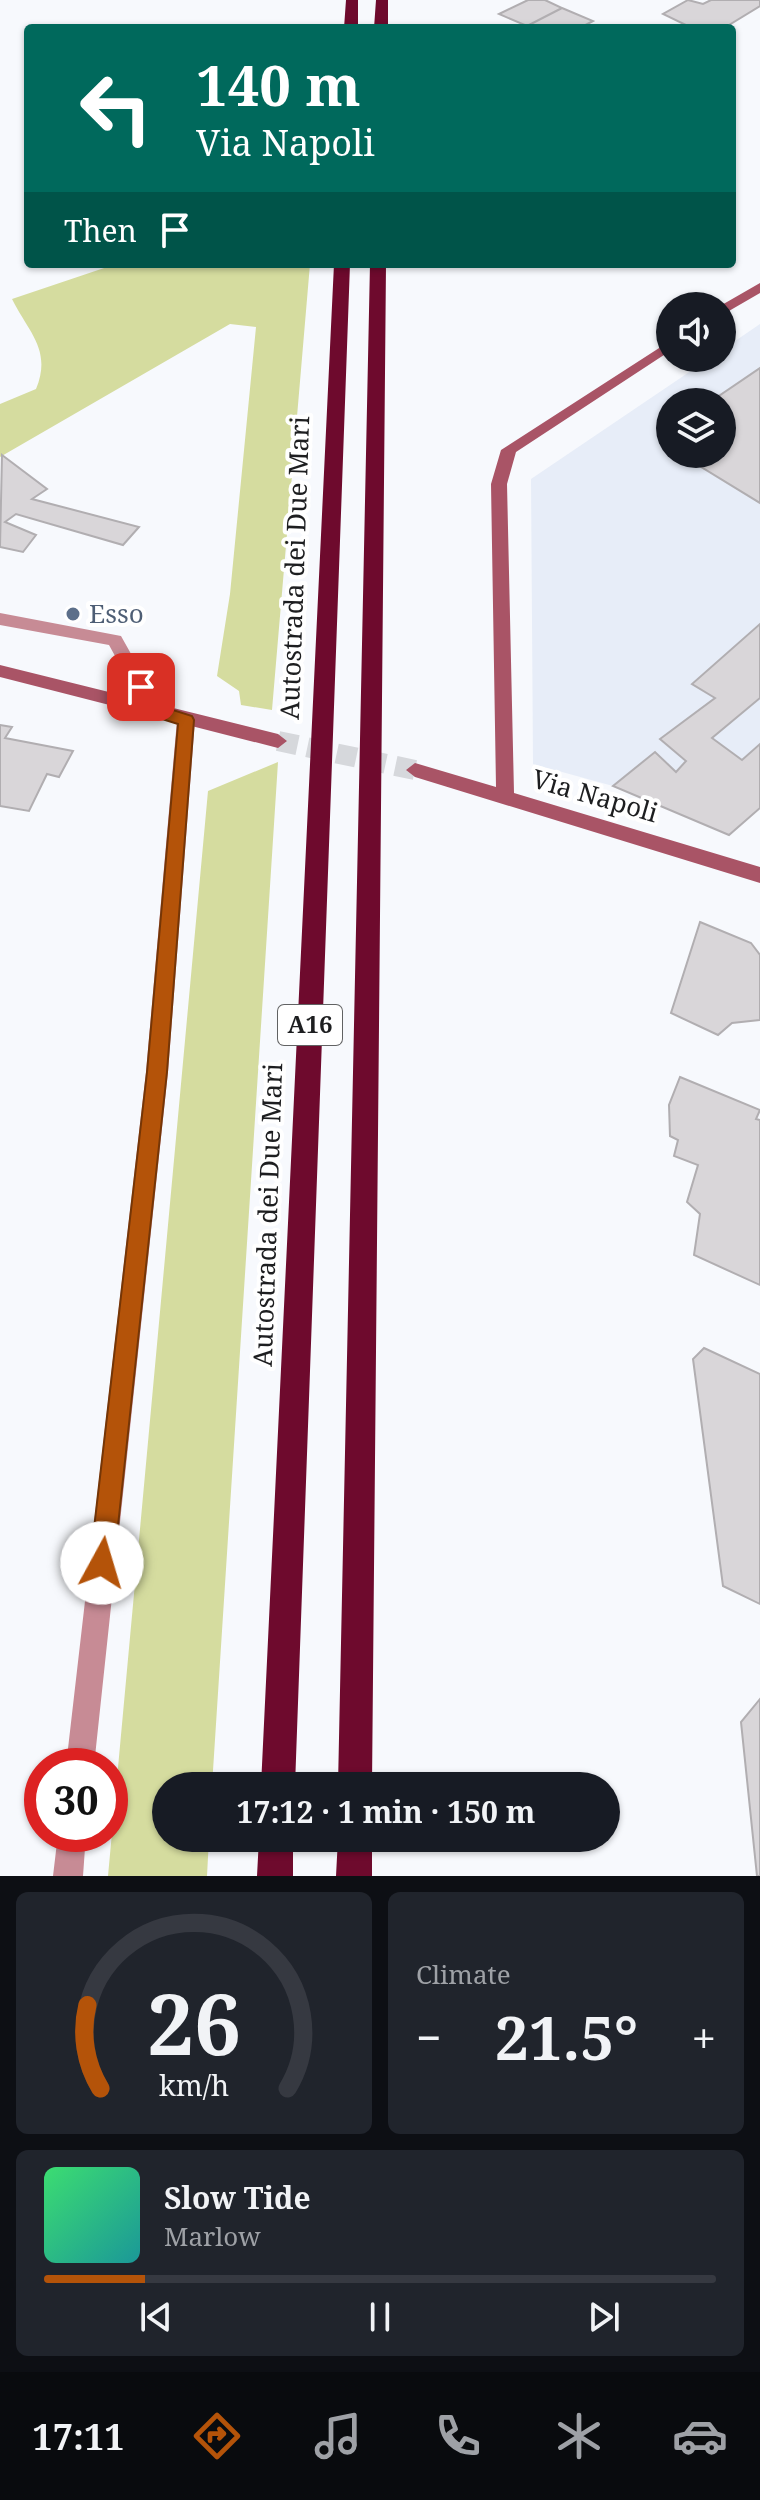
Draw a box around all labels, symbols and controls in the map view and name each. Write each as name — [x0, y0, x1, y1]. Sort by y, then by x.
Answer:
text: 140 m — [196, 46, 361, 122]
icon: left — [64, 56, 168, 160]
text: Via Napoli — [196, 118, 375, 167]
icon: arrive — [153, 208, 197, 252]
text: Then — [64, 210, 137, 251]
map controls — [656, 292, 736, 468]
button: sound — [656, 292, 736, 372]
button: layers — [656, 388, 736, 468]
street label: Autostrada dei Due Mari — [271, 416, 317, 720]
place label: Esso — [89, 595, 144, 631]
marker: Esso — [64, 605, 82, 623]
pin — [107, 653, 175, 721]
icon: arrive — [119, 665, 163, 709]
street label: Via Napoli — [528, 760, 662, 830]
road number: A16 — [278, 1005, 342, 1045]
street label: Autostrada dei Due Mari — [244, 1063, 290, 1367]
position arrow — [60, 1521, 144, 1605]
speed limit sign: 30 — [24, 1748, 128, 1852]
text: 17:12 · 1 min · 150 m — [237, 1791, 535, 1832]
text: Climate — [416, 1956, 511, 1992]
text: 26 — [147, 1966, 241, 2079]
text: 21.5° — [495, 1996, 638, 2078]
text: − — [416, 2007, 441, 2067]
text: + — [691, 2007, 716, 2067]
text: km/h — [159, 2065, 229, 2104]
text: Slow Tide — [164, 2177, 311, 2218]
text: Marlow — [164, 2218, 261, 2254]
icon: previous — [134, 2295, 178, 2339]
icon: pause — [358, 2295, 402, 2339]
icon: next — [582, 2295, 626, 2339]
icon: directions — [189, 2408, 245, 2464]
icon: music — [310, 2408, 366, 2464]
icon: phone — [430, 2408, 486, 2464]
icon: climate — [551, 2408, 607, 2464]
icon: car — [672, 2408, 728, 2464]
text: 17:11 — [32, 2412, 125, 2461]

